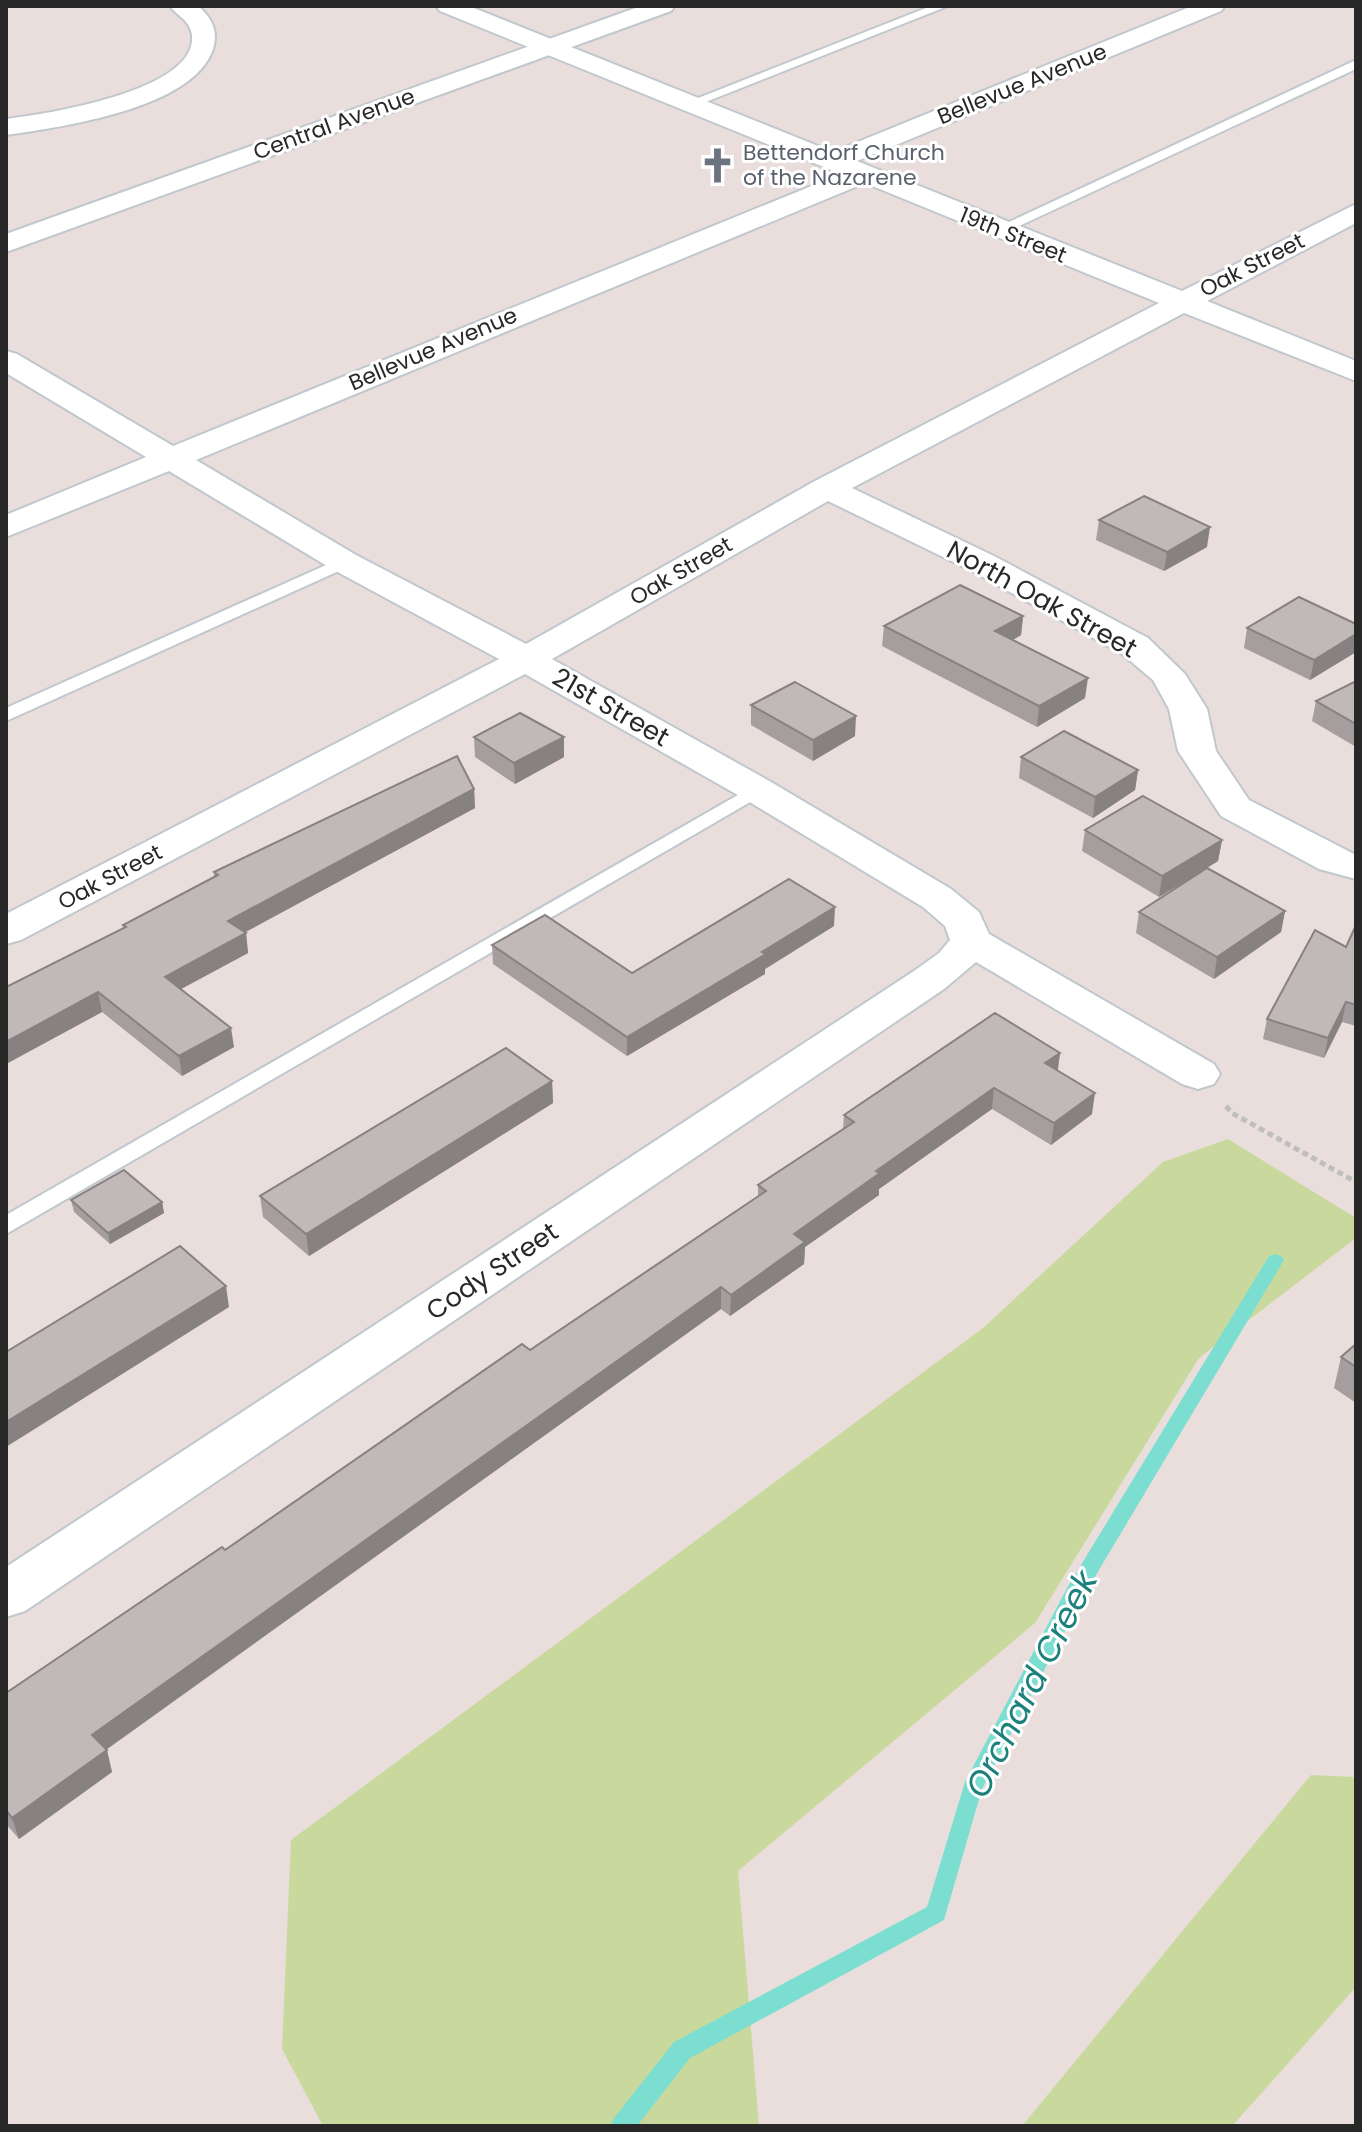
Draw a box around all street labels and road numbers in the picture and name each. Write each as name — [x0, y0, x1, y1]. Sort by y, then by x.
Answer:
street label: Bellevue Avenue — [933, 36, 1111, 132]
street label: Central Avenue — [249, 80, 419, 168]
street label: 19th Street — [955, 199, 1071, 271]
street label: Oak Street — [1194, 225, 1310, 305]
street label: Bellevue Avenue — [344, 300, 522, 398]
street label: Oak Street — [624, 529, 738, 613]
street label: North Oak Street — [941, 532, 1143, 666]
street label: 21st Street — [546, 659, 676, 755]
street label: Oak Street — [52, 837, 168, 917]
street label: Cody Street — [419, 1214, 565, 1328]

